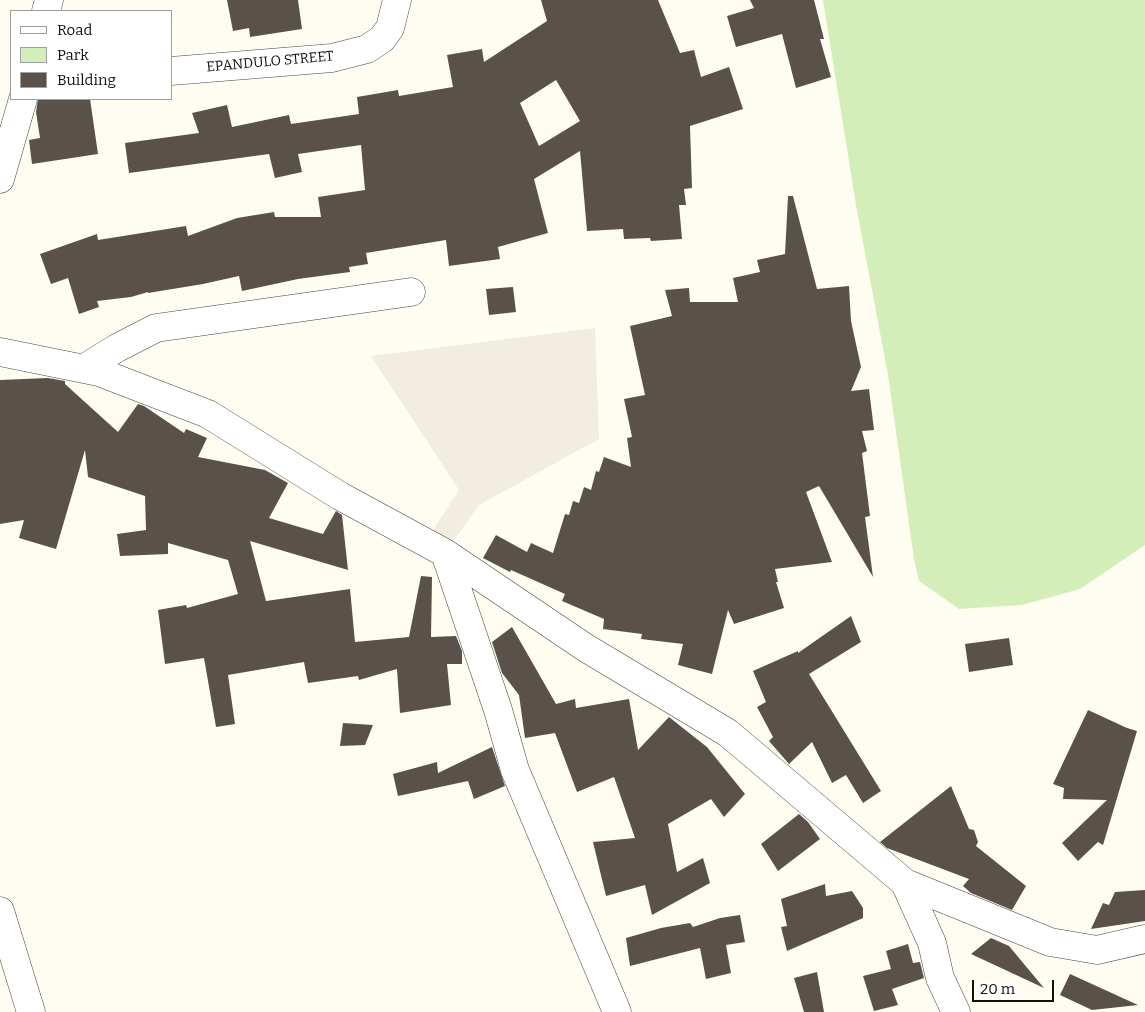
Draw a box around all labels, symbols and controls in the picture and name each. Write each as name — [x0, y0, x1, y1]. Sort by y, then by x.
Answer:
legend — [10, 10, 172, 100]
text: Road — [57, 21, 92, 39]
text: Park — [57, 46, 89, 64]
street label: EPANDULO STREET — [206, 48, 334, 76]
text: Building — [57, 71, 116, 89]
scale bar — [975, 970, 1058, 1002]
text: 20 m — [980, 980, 1015, 998]

